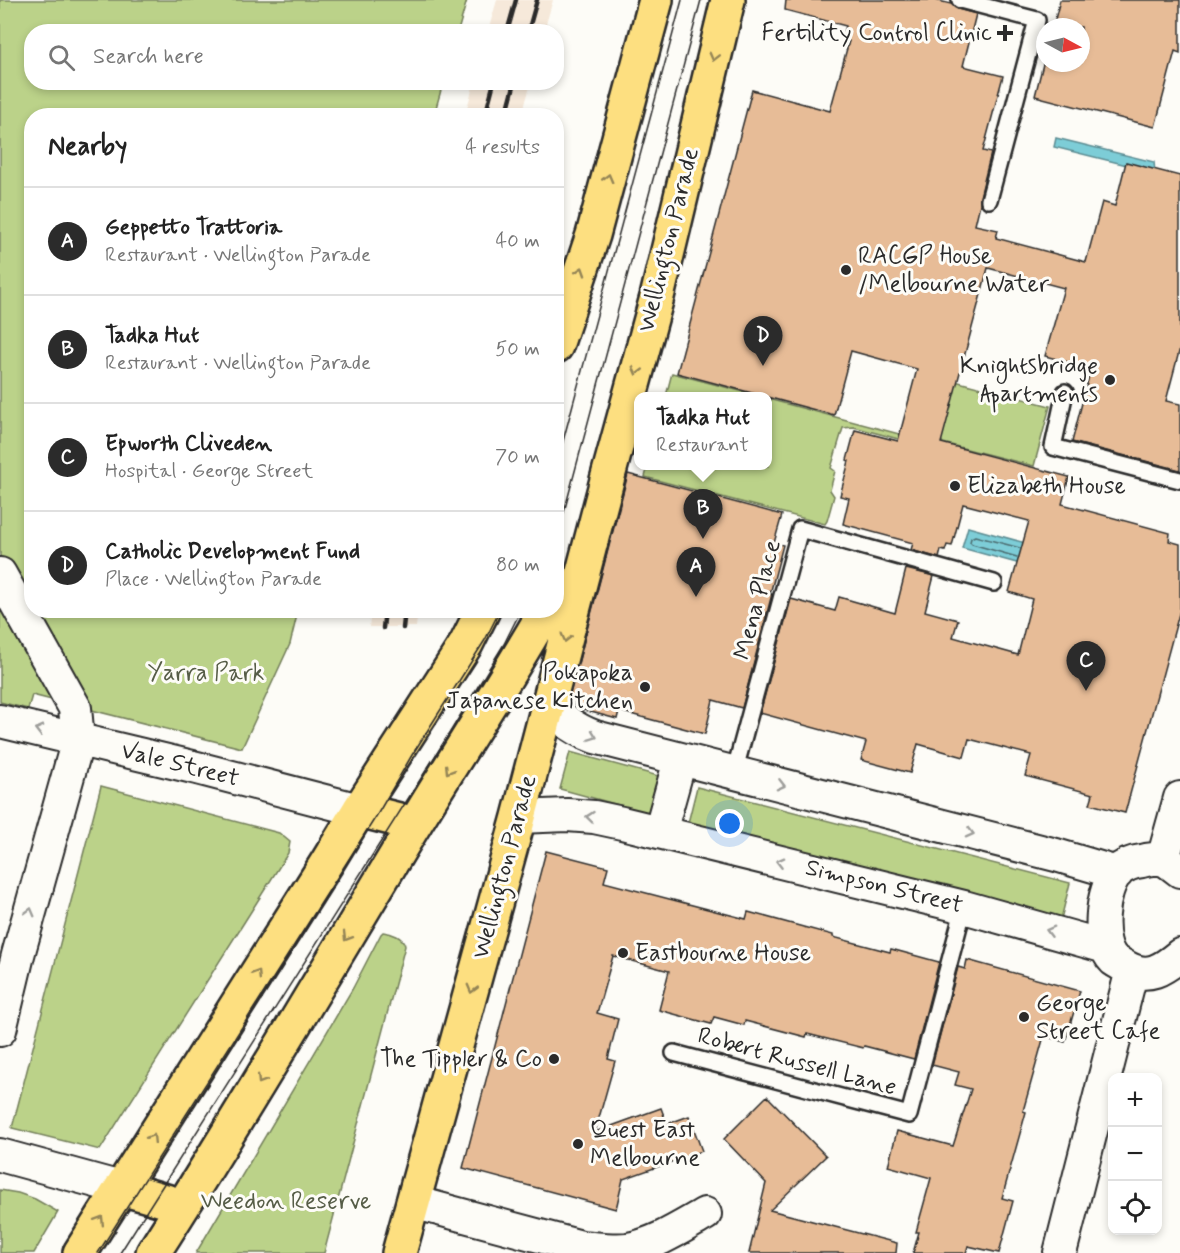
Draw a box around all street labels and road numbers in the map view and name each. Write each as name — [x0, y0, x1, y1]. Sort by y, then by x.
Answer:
street label: Wellington Parade — [631, 144, 710, 336]
street label: Mena Place — [727, 537, 789, 663]
street label: Vale Street — [118, 735, 242, 795]
street label: Wellington Parade — [466, 772, 547, 963]
street label: Simpson Street — [802, 852, 966, 922]
street label: Robert Russell Lane — [694, 1021, 900, 1103]

